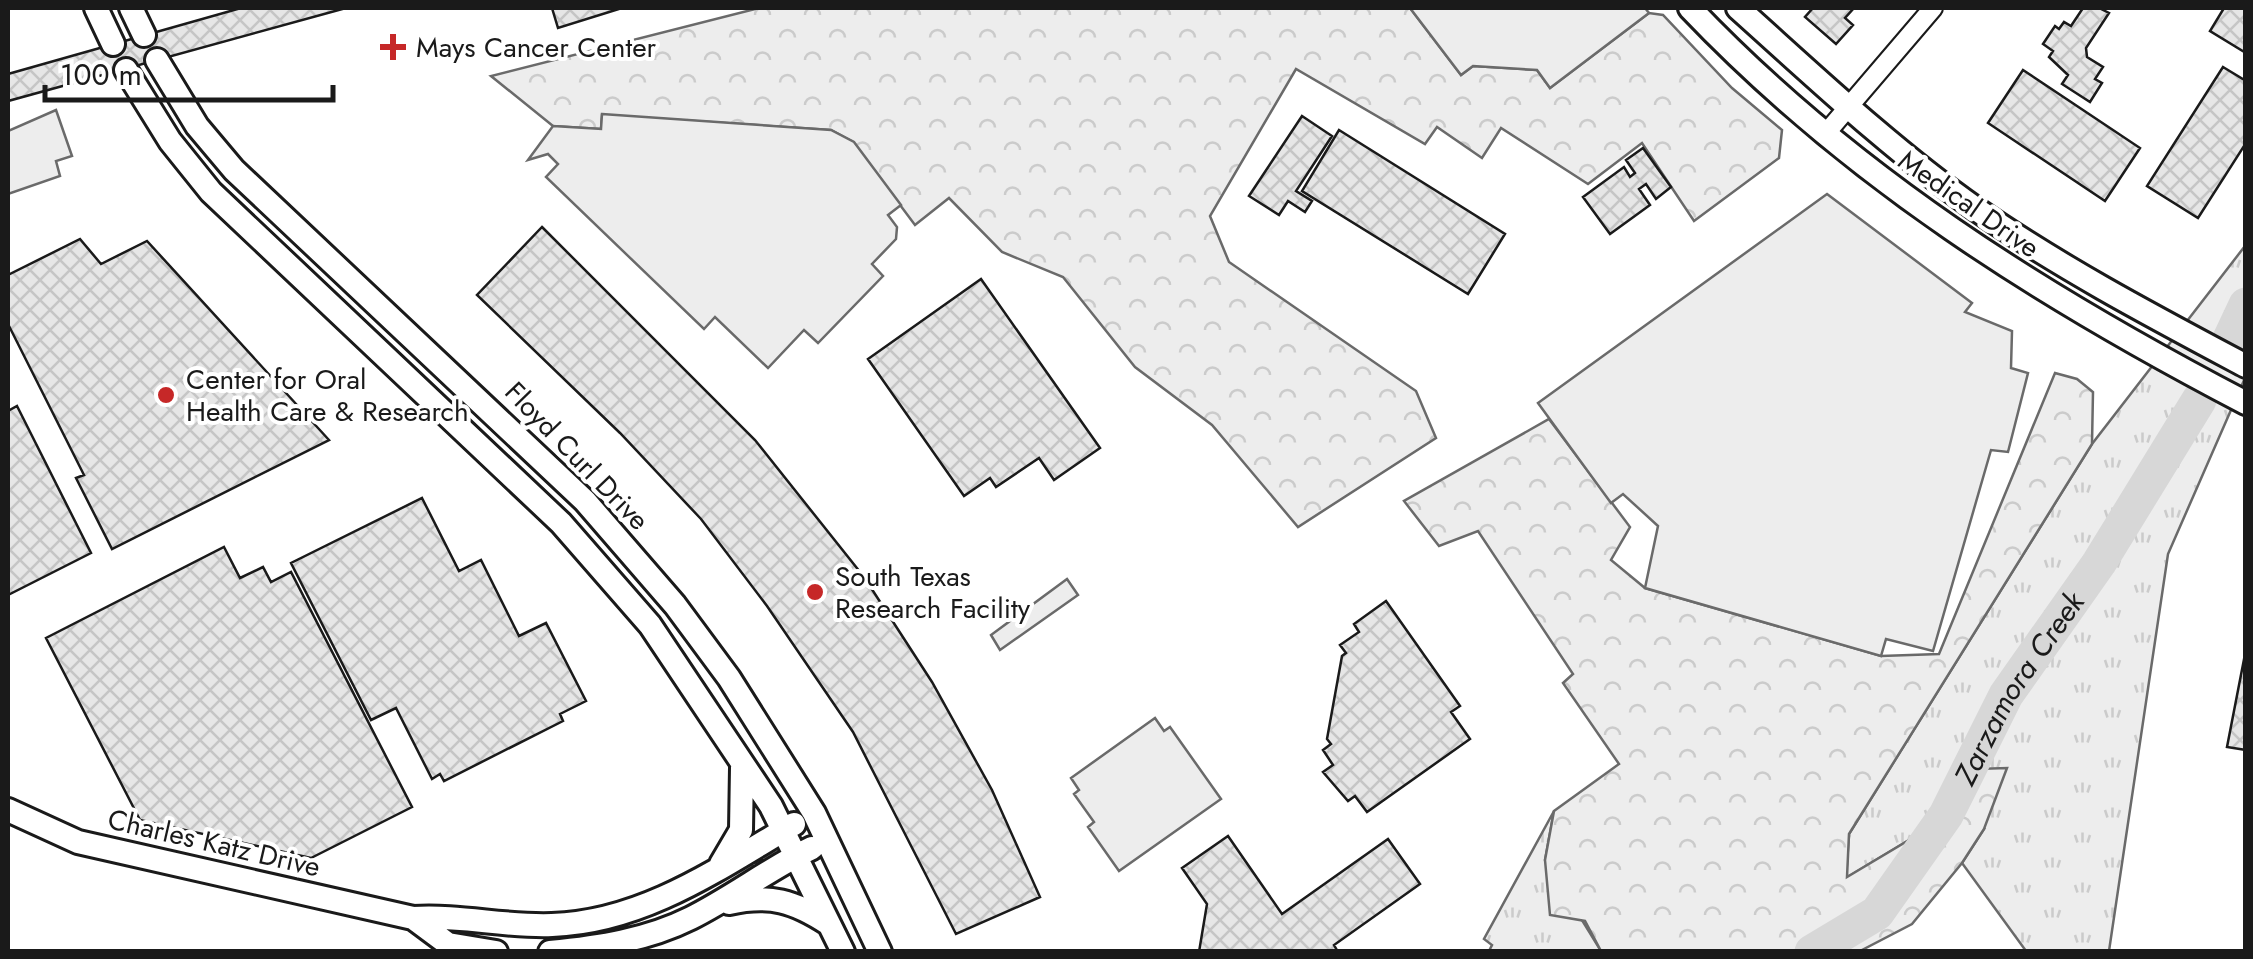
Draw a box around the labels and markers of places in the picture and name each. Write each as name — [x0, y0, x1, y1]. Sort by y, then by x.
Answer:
place label: Mays Cancer Center — [416, 27, 657, 68]
marker: Mays Cancer Center — [380, 34, 406, 60]
place label: Center for Oral Health Care & Research — [186, 359, 469, 432]
marker: Center for Oral Health Care & Research — [155, 384, 177, 406]
place label: South Texas Research Facility — [835, 556, 1031, 629]
marker: South Texas Research Facility — [804, 581, 826, 603]

